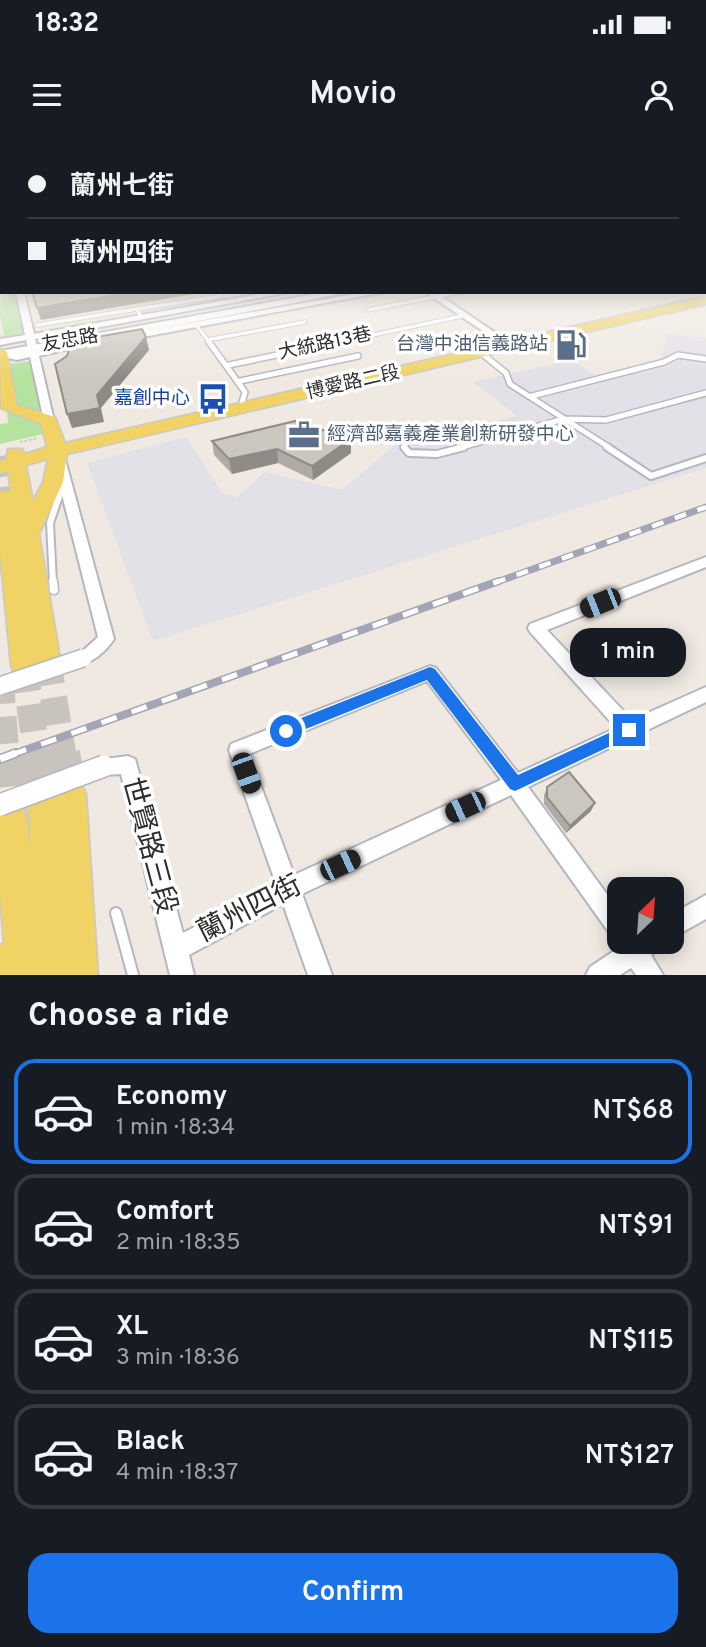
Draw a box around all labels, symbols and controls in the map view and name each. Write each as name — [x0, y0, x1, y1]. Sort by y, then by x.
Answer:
text: 18:32 — [35, 8, 99, 41]
text: Movio — [309, 75, 397, 115]
icon: menu — [28, 76, 66, 114]
icon: person — [640, 76, 678, 114]
text: 蘭州七街 — [70, 171, 174, 204]
text: 蘭州四街 — [70, 238, 174, 271]
street label: 大統路13巷 — [276, 322, 374, 366]
street label: 友忠路 — [40, 324, 100, 358]
fuel station icon: 台灣中油信義路站 — [554, 328, 588, 362]
place label: 台灣中油信義路站 — [396, 333, 548, 357]
street label: 博愛路二段 — [304, 361, 402, 405]
bus stop icon: 嘉創中心 — [196, 382, 230, 416]
place label: 嘉創中心 — [114, 387, 190, 411]
office icon: 經濟部嘉義產業創新研發中心 — [287, 418, 321, 452]
place label: 經濟部嘉義產業創新研發中心 — [327, 423, 574, 447]
car — [577, 585, 624, 621]
callout: 1 min — [571, 629, 687, 678]
text: 1 min — [601, 638, 655, 667]
route end — [613, 714, 645, 746]
route start — [270, 715, 302, 747]
car — [229, 750, 264, 796]
street label: 世賢路三段 — [112, 774, 184, 918]
car — [442, 789, 489, 825]
car — [317, 847, 364, 883]
street label: 蘭州四街 — [192, 869, 308, 951]
north arrow — [607, 877, 684, 954]
map controls — [607, 877, 684, 954]
text: Choose a ride — [28, 997, 229, 1037]
icon: car — [32, 1080, 95, 1143]
text: Economy — [116, 1081, 227, 1114]
text: NT$68 — [592, 1095, 674, 1128]
text: 1 min · 18:34 — [116, 1114, 235, 1143]
icon: car — [32, 1195, 95, 1258]
text: Comfort — [116, 1196, 214, 1229]
text: NT$91 — [598, 1210, 674, 1243]
text: 2 min · 18:35 — [116, 1229, 241, 1258]
icon: car — [32, 1310, 95, 1373]
text: XL — [116, 1311, 148, 1344]
text: NT$115 — [588, 1325, 674, 1358]
text: 3 min · 18:36 — [116, 1344, 240, 1373]
icon: car — [32, 1425, 95, 1488]
text: Black — [116, 1426, 185, 1459]
text: NT$127 — [585, 1440, 674, 1473]
text: 4 min · 18:37 — [116, 1459, 238, 1488]
button: Confirm — [28, 1553, 678, 1633]

